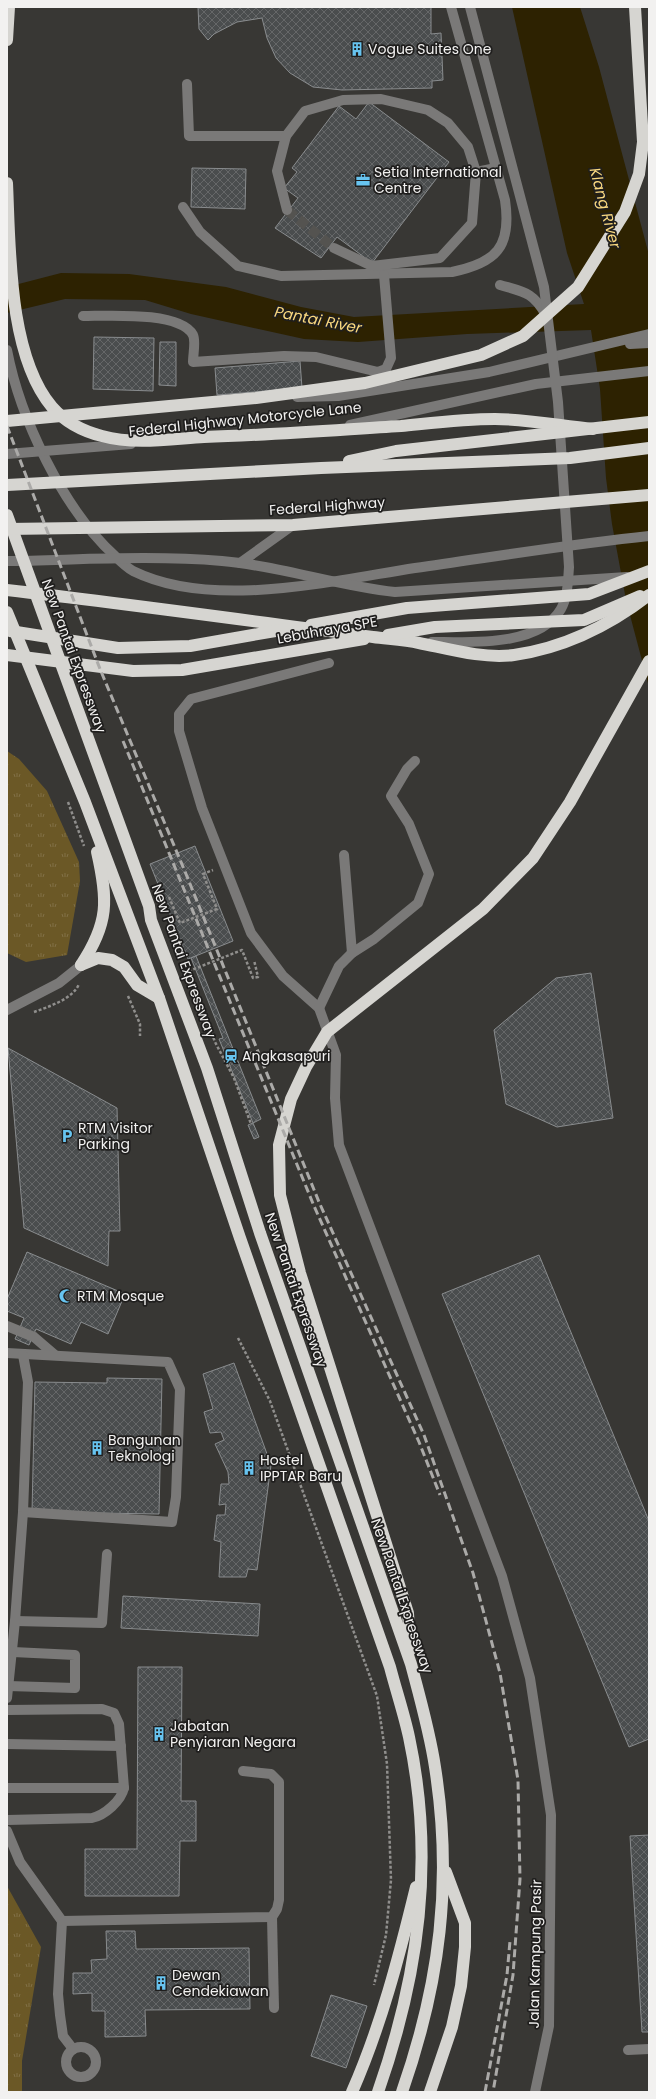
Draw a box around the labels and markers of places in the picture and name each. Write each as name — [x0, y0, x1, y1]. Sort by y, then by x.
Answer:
place label: Vogue Suites One — [368, 39, 492, 59]
building icon: Vogue Suites One — [349, 41, 365, 57]
place label: Setia International Centre — [374, 162, 502, 198]
office icon: Setia International Centre — [355, 172, 371, 188]
place label: Angkasapuri — [242, 1046, 330, 1066]
station icon: Angkasapuri — [223, 1048, 239, 1064]
place label: RTM Visitor Parking — [78, 1118, 153, 1154]
parking icon: RTM Visitor Parking — [59, 1128, 75, 1144]
place label: RTM Mosque — [77, 1286, 165, 1306]
mosque icon: RTM Mosque — [58, 1288, 74, 1304]
place label: Bangunan Teknologi — [108, 1430, 181, 1466]
building icon: Bangunan Teknologi — [89, 1440, 105, 1456]
place label: Hostel IPPTAR Baru — [260, 1450, 341, 1486]
building icon: Hostel IPPTAR Baru — [241, 1460, 257, 1476]
place label: Jabatan Penyiaran Negara — [170, 1716, 296, 1752]
building icon: Jabatan Penyiaran Negara — [151, 1726, 167, 1742]
place label: Dewan Cendekiawan — [172, 1965, 269, 2001]
building icon: Dewan Cendekiawan — [153, 1975, 169, 1991]

